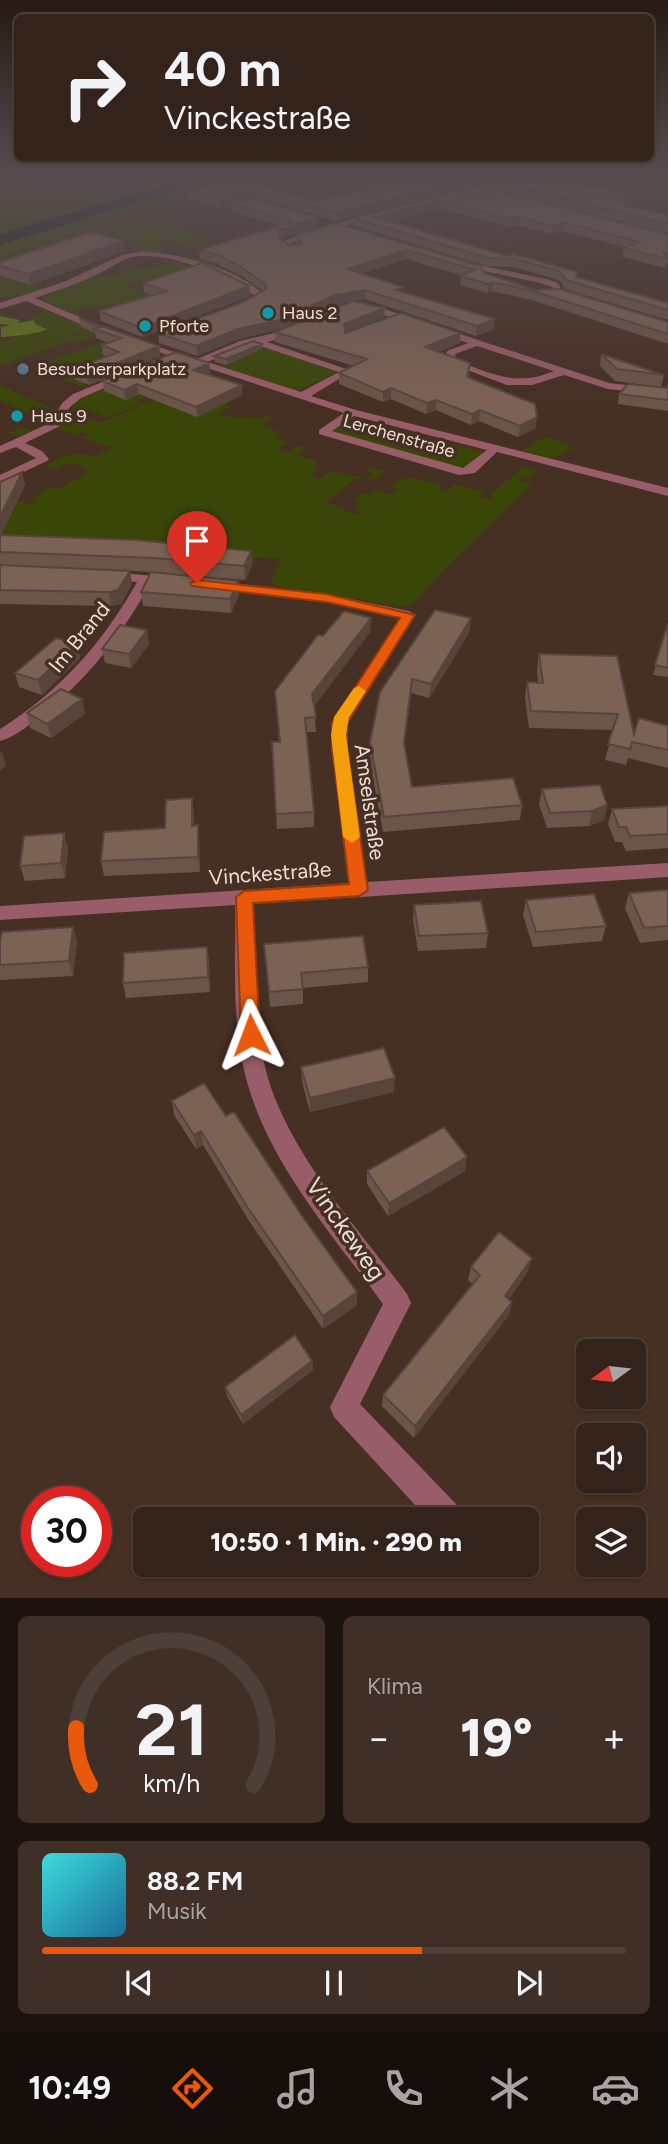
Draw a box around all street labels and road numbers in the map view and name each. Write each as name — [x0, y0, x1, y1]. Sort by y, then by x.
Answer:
street label: Lerchenstraße — [341, 410, 458, 463]
street label: Im Brand — [43, 597, 115, 677]
street label: Amselstraße — [349, 742, 391, 862]
street label: Vinckestraße — [208, 856, 332, 890]
street label: Vinckeweg — [300, 1172, 392, 1286]

